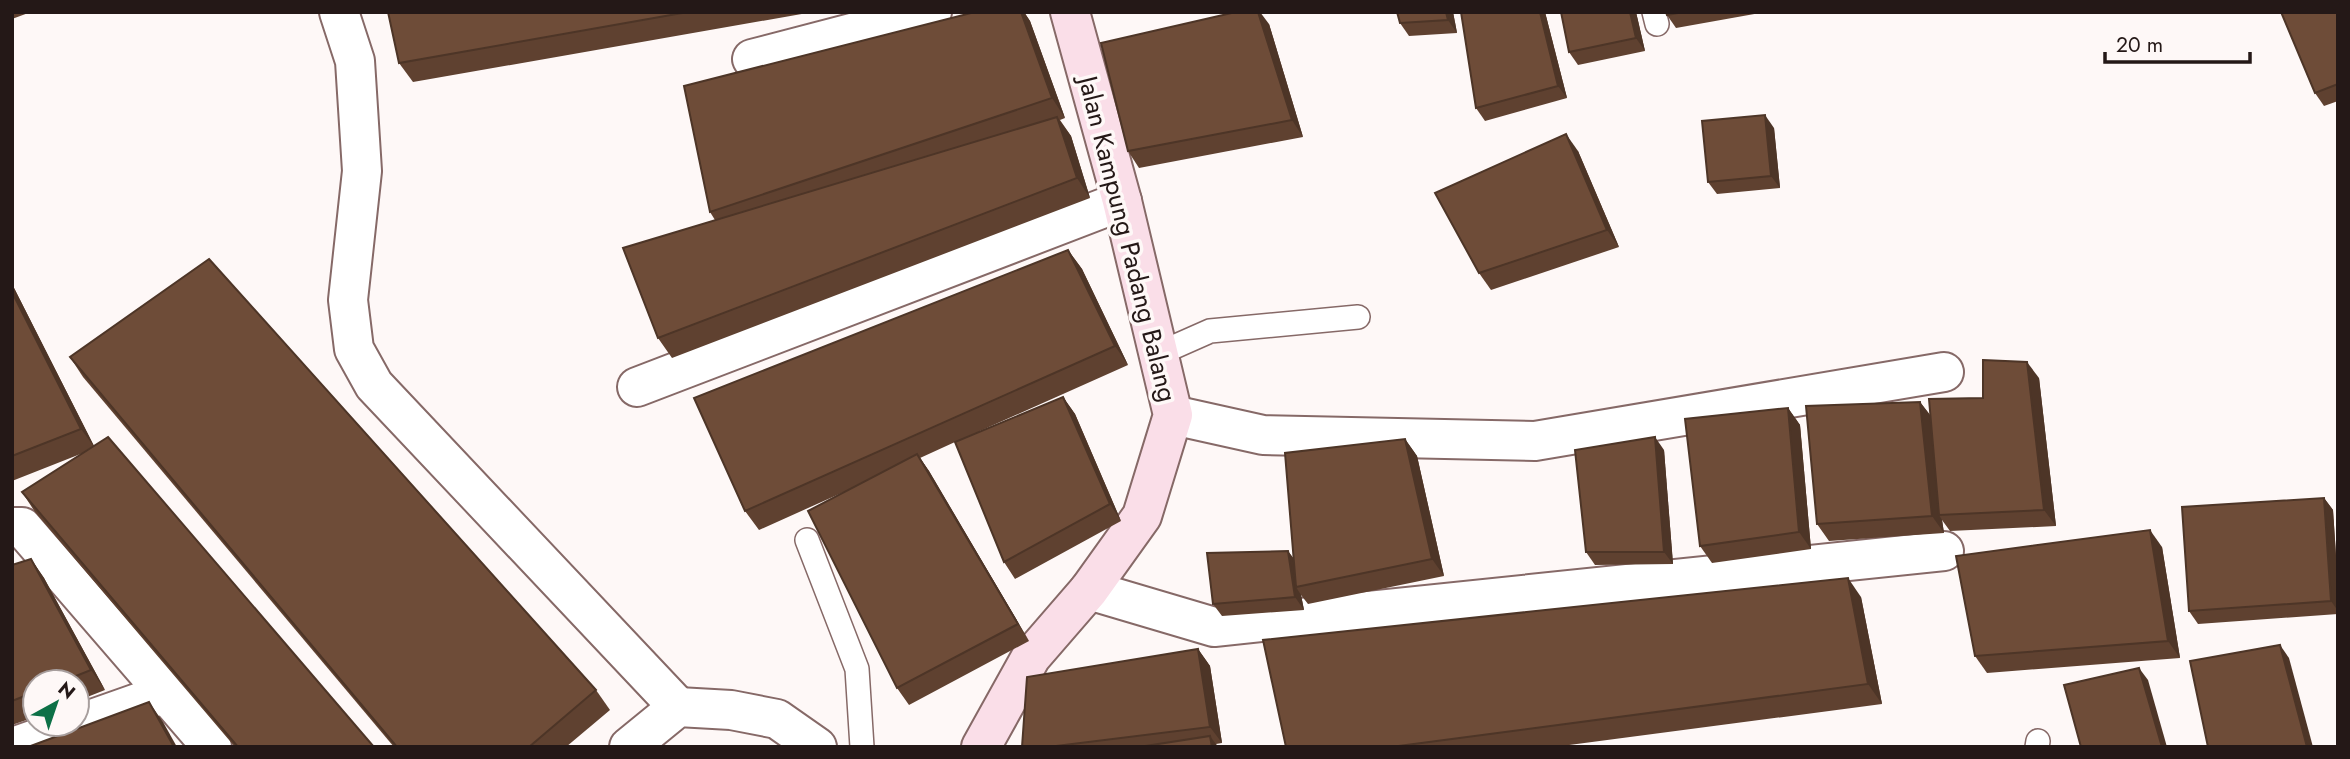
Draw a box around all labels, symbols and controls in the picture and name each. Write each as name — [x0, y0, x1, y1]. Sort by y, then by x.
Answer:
scale bar — [2105, 21, 2250, 65]
text: 20 m — [2116, 30, 2163, 60]
street label: Jalan Kampung Padang Balang — [1068, 69, 1187, 406]
north arrow — [21, 668, 91, 738]
text: N — [52, 675, 81, 706]

